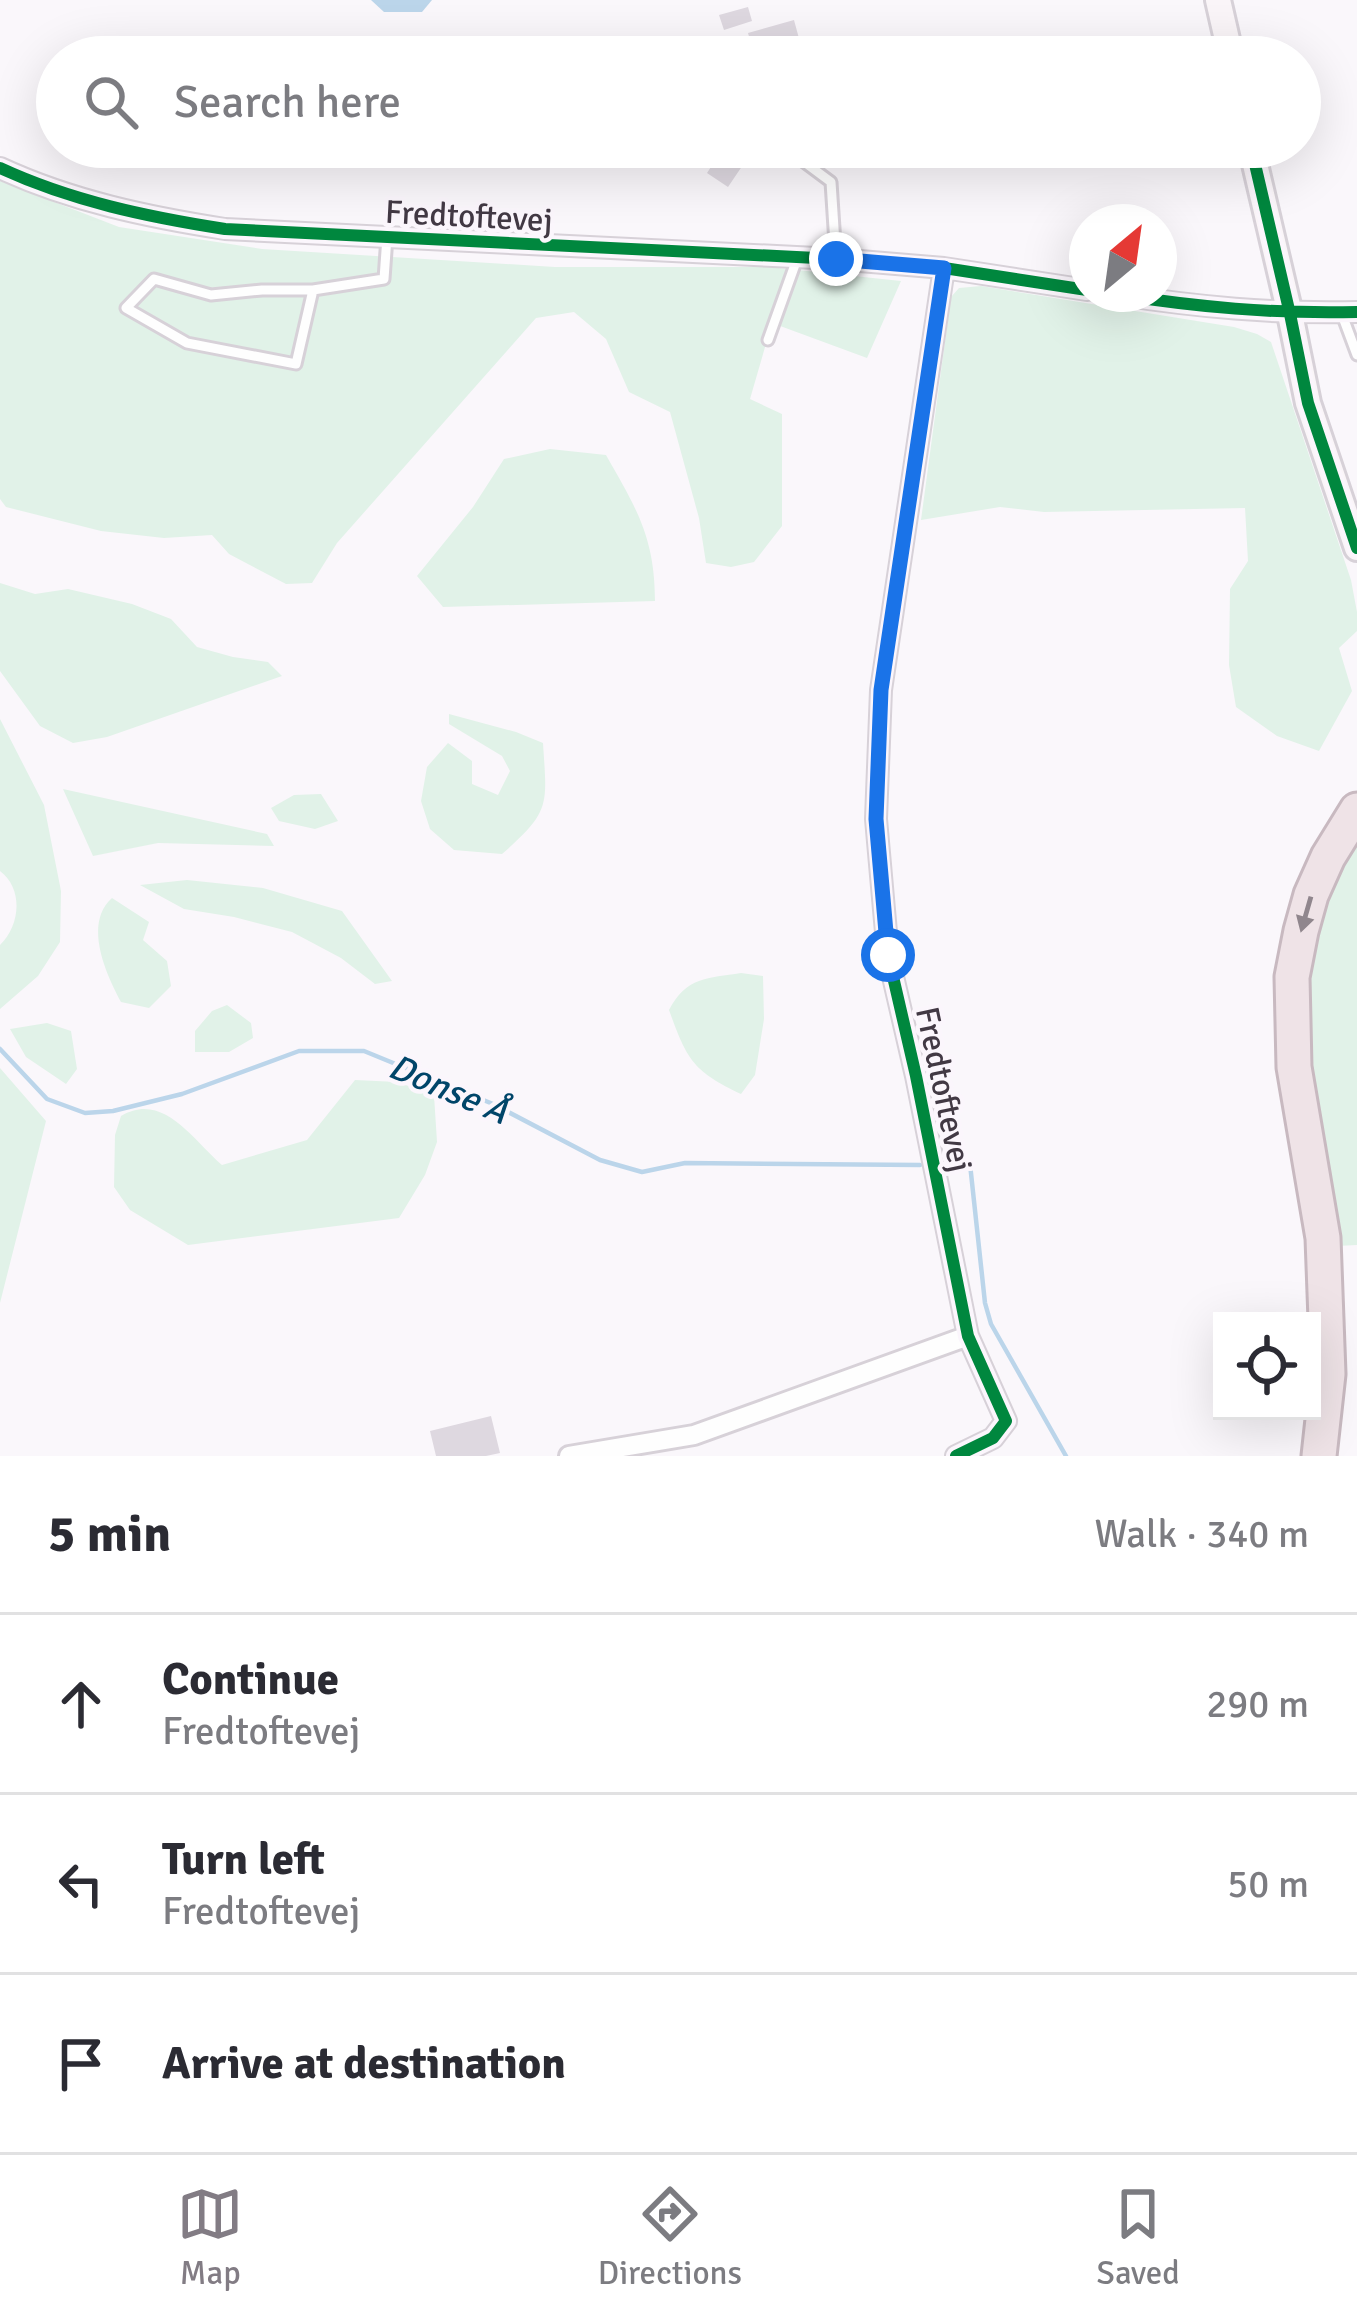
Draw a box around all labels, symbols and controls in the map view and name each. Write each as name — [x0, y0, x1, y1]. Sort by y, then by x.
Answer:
search box — [36, 36, 1321, 168]
icon: search — [78, 69, 144, 135]
text: Search here — [174, 75, 401, 130]
street label: Fredtoftevej — [384, 192, 554, 241]
north arrow — [1069, 204, 1177, 312]
route end — [809, 232, 863, 286]
one-way arrow — [1296, 896, 1314, 933]
route start — [861, 928, 915, 982]
street label: Fredtoftevej — [906, 1003, 981, 1176]
water label: Donse Å — [382, 1044, 516, 1135]
map controls — [1213, 1312, 1321, 1420]
button: locate — [1213, 1312, 1321, 1420]
text: 5 min — [48, 1503, 171, 1566]
text: Walk · 340 m — [1095, 1510, 1309, 1558]
text: Continue — [162, 1652, 339, 1707]
icon: ahead — [48, 1671, 114, 1737]
text: 290 m — [1206, 1680, 1309, 1728]
text: Fredtoftevej — [162, 1707, 360, 1755]
text: Turn left — [162, 1832, 325, 1887]
icon: left — [48, 1851, 114, 1917]
text: 50 m — [1227, 1860, 1309, 1908]
text: Fredtoftevej — [162, 1887, 360, 1935]
icon: arrive — [48, 2031, 114, 2097]
text: Arrive at destination — [162, 2036, 566, 2091]
tab: Map — [177, 2181, 243, 2294]
tab: Directions — [598, 2181, 742, 2294]
tab: Saved — [1097, 2181, 1180, 2294]

